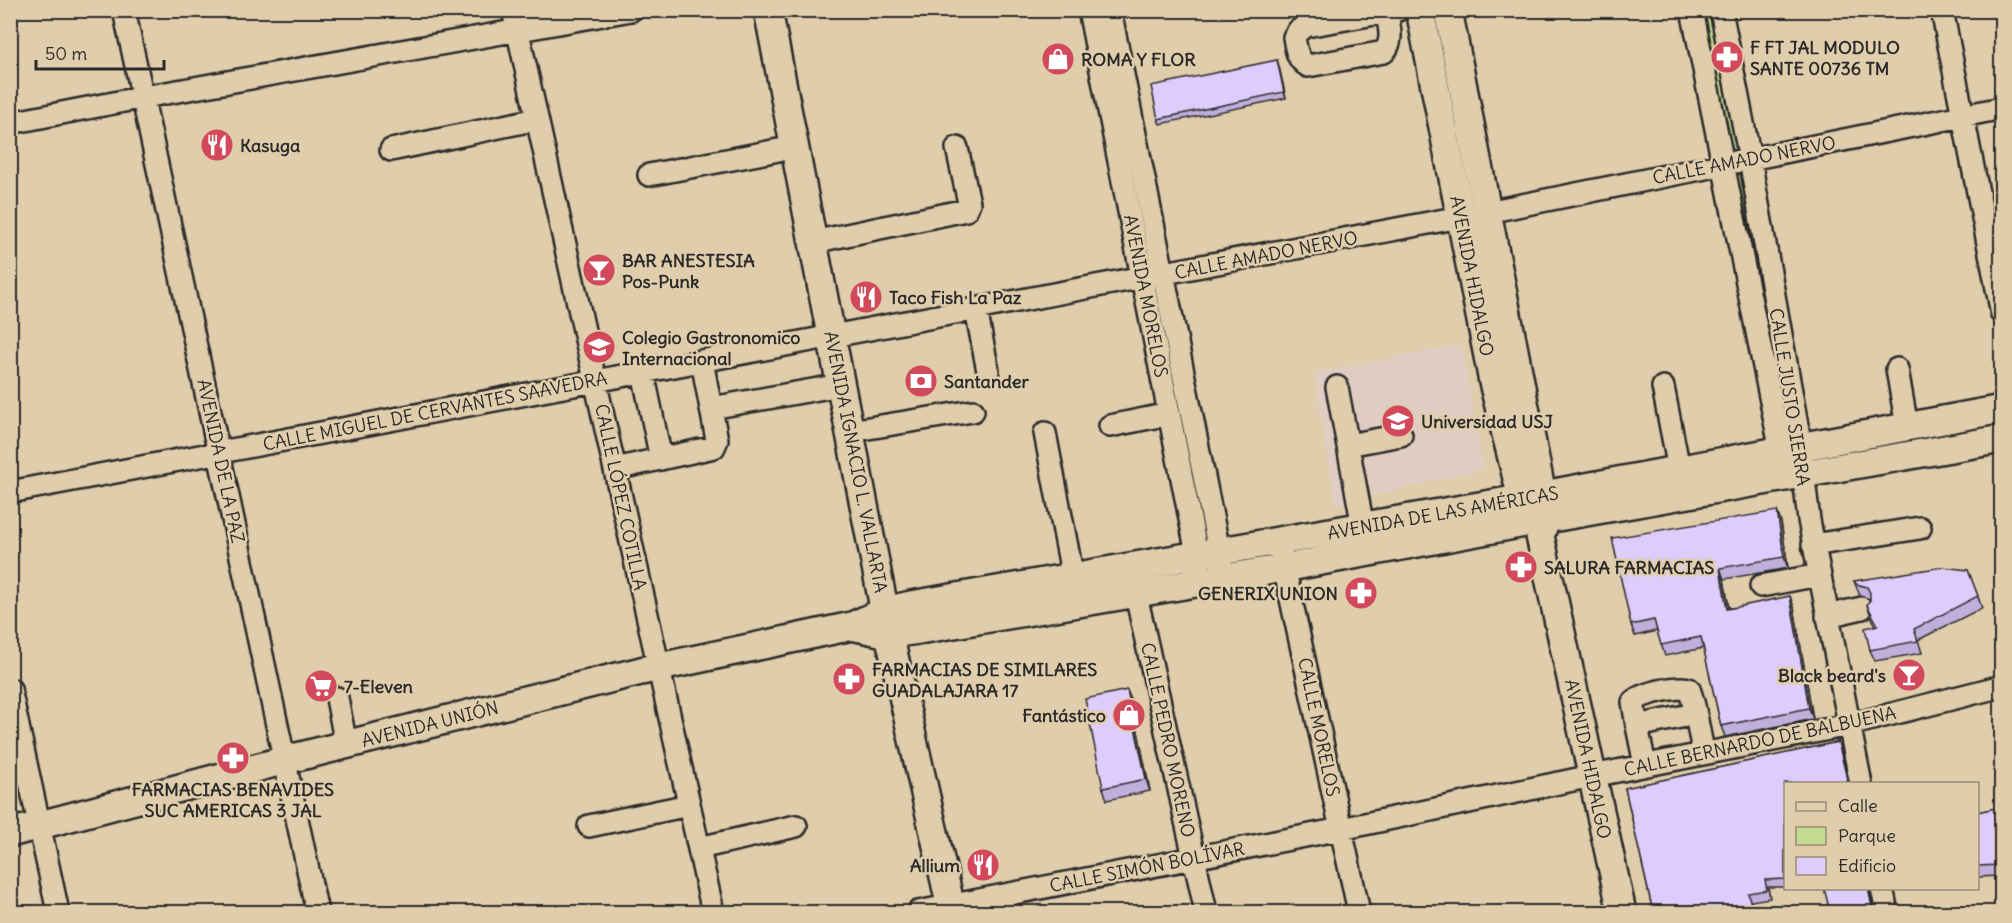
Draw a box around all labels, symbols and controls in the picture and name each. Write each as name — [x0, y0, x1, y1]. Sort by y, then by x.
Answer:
scale bar — [36, 33, 164, 71]
place label: F FT JAL MODULO SANTE 00736 TM — [1750, 36, 1900, 80]
pharmacy icon: F FT JAL MODULO SANTE 00736 TM — [1709, 39, 1745, 75]
shop icon: ROMA Y FLOR — [1040, 41, 1076, 77]
text: 50 m — [45, 42, 87, 65]
place label: ROMA Y FLOR — [1081, 48, 1196, 71]
restaurant icon: Kasuga — [199, 127, 235, 163]
street label: CALLE AMADO NERVO — [1650, 131, 1838, 189]
place label: Kasuga — [240, 134, 300, 157]
street label: AVENIDA HIDALGO — [1445, 194, 1499, 358]
street label: AVENIDA MORELOS — [1119, 213, 1173, 379]
street label: CALLE AMADO NERVO — [1172, 226, 1360, 284]
place label: BAR ANESTESIA Pos-Punk — [622, 249, 755, 293]
bar icon: BAR ANESTESIA Pos-Punk — [581, 252, 617, 288]
restaurant icon: Taco Fish La Paz — [848, 279, 884, 315]
place label: Taco Fish La Paz — [889, 286, 1022, 309]
street label: CALLE JUSTO SIERRA — [1765, 307, 1815, 487]
place label: Colegio Gastronomico Internacional — [622, 326, 800, 370]
school or university icon: Colegio Gastronomico Internacional — [581, 329, 617, 365]
street label: AVENIDA IGNACIO L. VALLARTA — [819, 329, 893, 595]
bank icon: Santander — [903, 363, 939, 399]
street label: CALLE MIGUEL DE CERVANTES SAAVEDRA — [261, 366, 609, 456]
place label: Santander — [944, 370, 1030, 393]
street label: AVENIDA DE LA PAZ — [192, 377, 250, 545]
street label: CALLE LÓPEZ COTILLA — [590, 402, 652, 592]
school or university icon: Universidad USJ — [1380, 403, 1416, 439]
place label: Universidad USJ — [1421, 410, 1554, 433]
street label: AVENIDA DE LAS AMÉRICAS — [1326, 481, 1560, 545]
pharmacy icon: SALURA FARMACIAS — [1503, 549, 1539, 585]
place label: SALURA FARMACIAS — [1544, 556, 1714, 579]
pharmacy icon: GENERIX UNION — [1343, 575, 1379, 611]
place label: GENERIX UNION — [1198, 582, 1338, 605]
street label: CALLE PEDRO MORENO — [1136, 641, 1200, 839]
street label: CALLE MORELOS — [1293, 655, 1345, 799]
bar icon: Black beard's — [1891, 657, 1927, 693]
place label: FARMACIAS DE SIMILARES GUADALAJARA 17 — [872, 658, 1097, 702]
pharmacy icon: FARMACIAS DE SIMILARES GUADALAJARA 17 — [831, 661, 867, 697]
place label: Black beard's — [1778, 664, 1886, 687]
supermarket icon: 7-Eleven — [303, 668, 339, 704]
place label: 7-Eleven — [344, 675, 414, 698]
street label: AVENIDA HIDALGO — [1560, 677, 1616, 841]
street label: AVENIDA UNIÓN — [359, 696, 501, 752]
shop icon: Fantástico — [1111, 697, 1147, 733]
street label: CALLE BERNARDO DE BALBUENA — [1622, 701, 1898, 781]
place label: Fantástico — [1022, 704, 1106, 727]
pharmacy icon: FARMACIAS BENAVIDES SUC AMERICAS 3 JAL — [215, 740, 251, 776]
place label: FARMACIAS BENAVIDES SUC AMERICAS 3 JAL — [132, 778, 334, 822]
legend — [1784, 782, 1979, 890]
text: Calle — [1838, 794, 1878, 817]
text: Parque — [1838, 824, 1896, 847]
street label: CALLE SIMÓN BOLÍVAR — [1048, 837, 1246, 897]
restaurant icon: Allium — [965, 847, 1001, 883]
place label: Allium — [910, 854, 960, 877]
text: Edificio — [1838, 854, 1896, 877]

